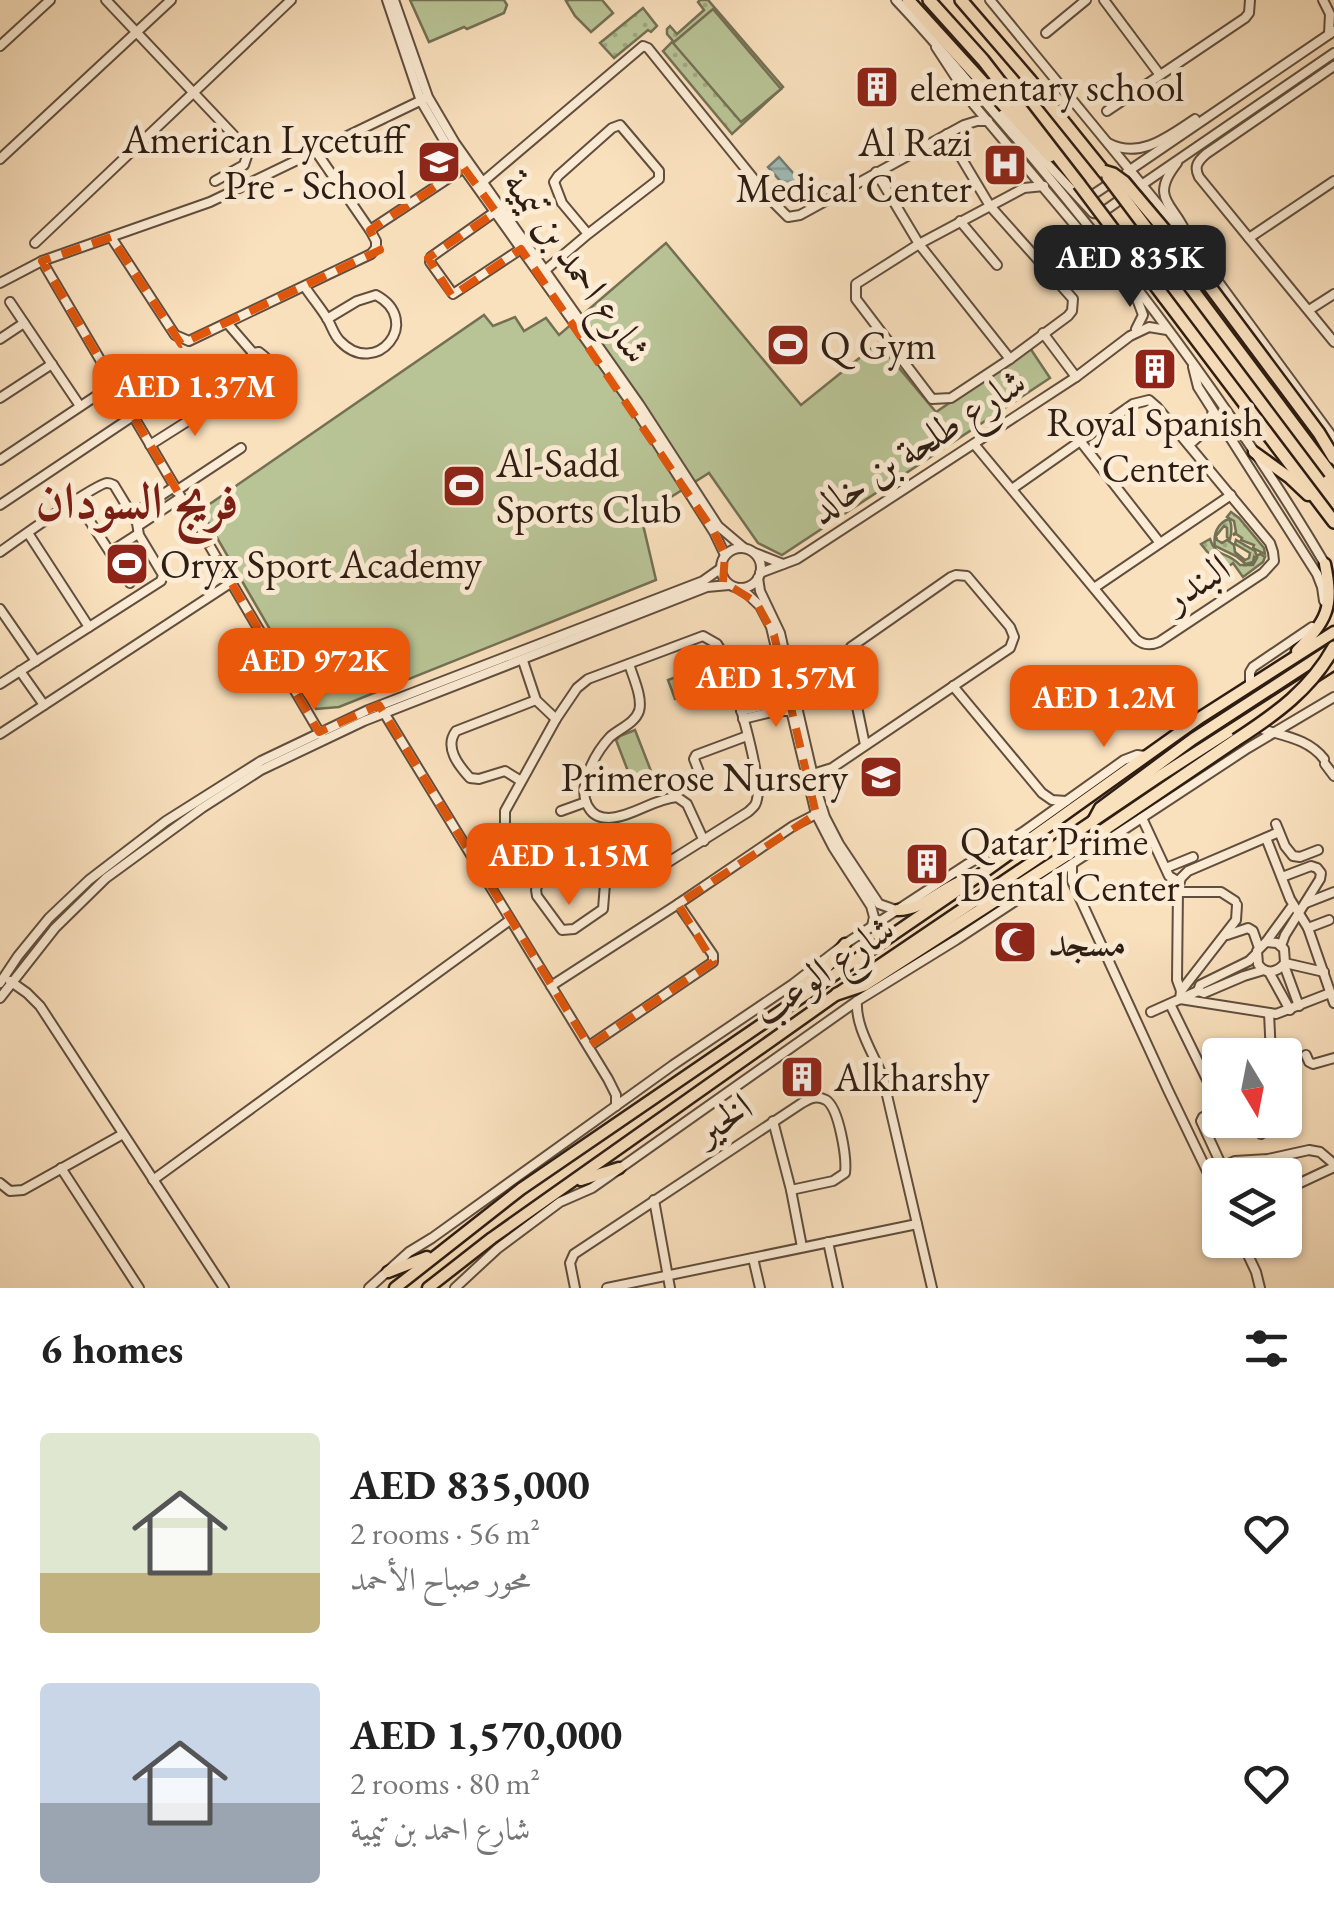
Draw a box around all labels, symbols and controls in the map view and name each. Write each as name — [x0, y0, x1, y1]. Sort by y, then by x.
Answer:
place label: elementary school — [910, 61, 1184, 113]
building icon: elementary school — [854, 64, 900, 110]
place label: American Lycetuff Pre - School — [121, 113, 411, 211]
place label: Al Razi Medical Center — [736, 116, 973, 214]
school or university icon: American Lycetuff Pre - School — [416, 139, 462, 185]
hospital icon: Al Razi Medical Center — [982, 142, 1028, 188]
street label: شارع احمد بن تيمية — [485, 159, 664, 378]
pin: AED 835K — [1027, 225, 1233, 310]
text: AED 835K — [1056, 236, 1204, 278]
place label: Q Gym — [820, 319, 936, 371]
sports icon: Q Gym — [765, 322, 811, 368]
building icon: Royal Spanish Center — [1132, 346, 1178, 392]
pin: AED 1.37M — [81, 354, 309, 439]
street label: شارع طلحة بن خالد — [798, 355, 1040, 541]
text: AED 1.37M — [114, 365, 276, 407]
place label: Royal Spanish Center — [1047, 396, 1263, 494]
place label: Al-Sadd Sports Club — [495, 437, 682, 535]
sports icon: Al-Sadd Sports Club — [441, 463, 487, 509]
district label: فريج السودان — [35, 468, 239, 544]
place label: Oryx Sport Academy — [160, 538, 482, 590]
sports icon: Oryx Sport Academy — [104, 541, 150, 587]
street label: البندر — [1149, 541, 1240, 625]
pin: AED 972K — [211, 628, 417, 713]
text: AED 972K — [240, 639, 388, 681]
pin: AED 1.57M — [662, 645, 890, 730]
text: AED 1.57M — [695, 656, 857, 698]
pin: AED 1.2M — [1001, 665, 1207, 750]
text: AED 1.2M — [1032, 676, 1176, 718]
place label: Primerose Nursery — [561, 751, 848, 803]
school or university icon: Primerose Nursery — [858, 754, 904, 800]
place label: Qatar Prime Dental Center — [960, 815, 1180, 913]
pin: AED 1.15M — [455, 823, 683, 908]
text: AED 1.15M — [488, 834, 650, 876]
building icon: Qatar Prime Dental Center — [904, 841, 950, 887]
street label: شارع الوعب — [742, 902, 909, 1042]
place label: مسجد — [1048, 916, 1126, 968]
mosque icon: مسجد — [992, 919, 1038, 965]
north arrow — [1202, 1038, 1302, 1138]
map controls — [1202, 1038, 1302, 1258]
place label: Alkharshy — [833, 1051, 990, 1103]
building icon: Alkharshy — [779, 1054, 825, 1100]
street label: الخير — [681, 1080, 762, 1158]
button: layers — [1202, 1158, 1302, 1258]
text: 6 homes — [40, 1321, 183, 1376]
icon: filters — [1239, 1321, 1294, 1376]
text: AED 835,000 — [350, 1457, 590, 1512]
icon: home — [120, 1473, 240, 1593]
icon: heart — [1239, 1506, 1294, 1561]
text: 2 rooms · 56 m² — [350, 1512, 540, 1554]
text: محور صباح الأحمد — [350, 1558, 531, 1600]
text: AED 1,570,000 — [350, 1707, 622, 1762]
icon: home — [120, 1723, 240, 1843]
icon: heart — [1239, 1756, 1294, 1811]
text: 2 rooms · 80 m² — [350, 1762, 540, 1804]
text: شارع احمد بن تيمية — [350, 1808, 531, 1850]

